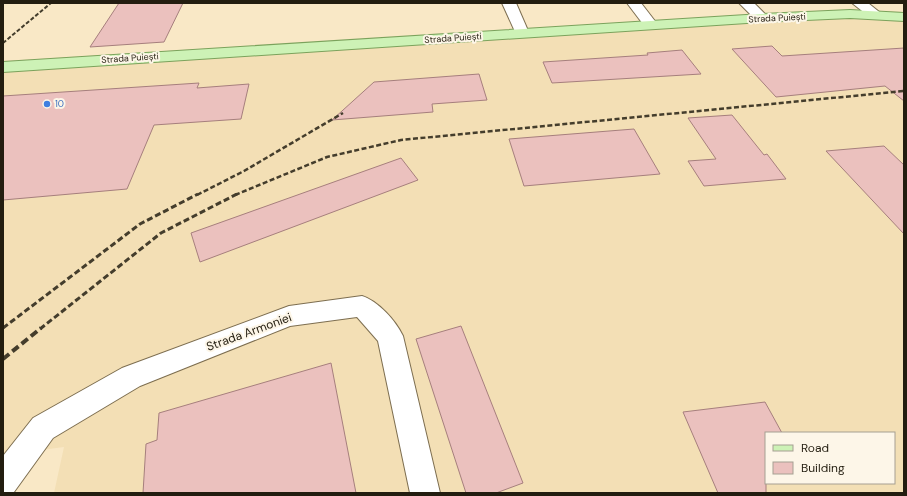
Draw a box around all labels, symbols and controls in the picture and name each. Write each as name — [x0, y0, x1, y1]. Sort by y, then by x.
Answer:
street label: Strada Puiești — [748, 11, 806, 25]
street label: Strada Puiești — [424, 30, 482, 46]
street label: Strada Puiești — [101, 50, 159, 66]
place label: 10 — [55, 98, 64, 110]
marker: 10 — [42, 99, 52, 109]
street label: Strada Armoniei — [204, 309, 294, 355]
legend — [765, 432, 895, 484]
text: Road — [801, 440, 829, 456]
text: Building — [801, 460, 845, 476]

